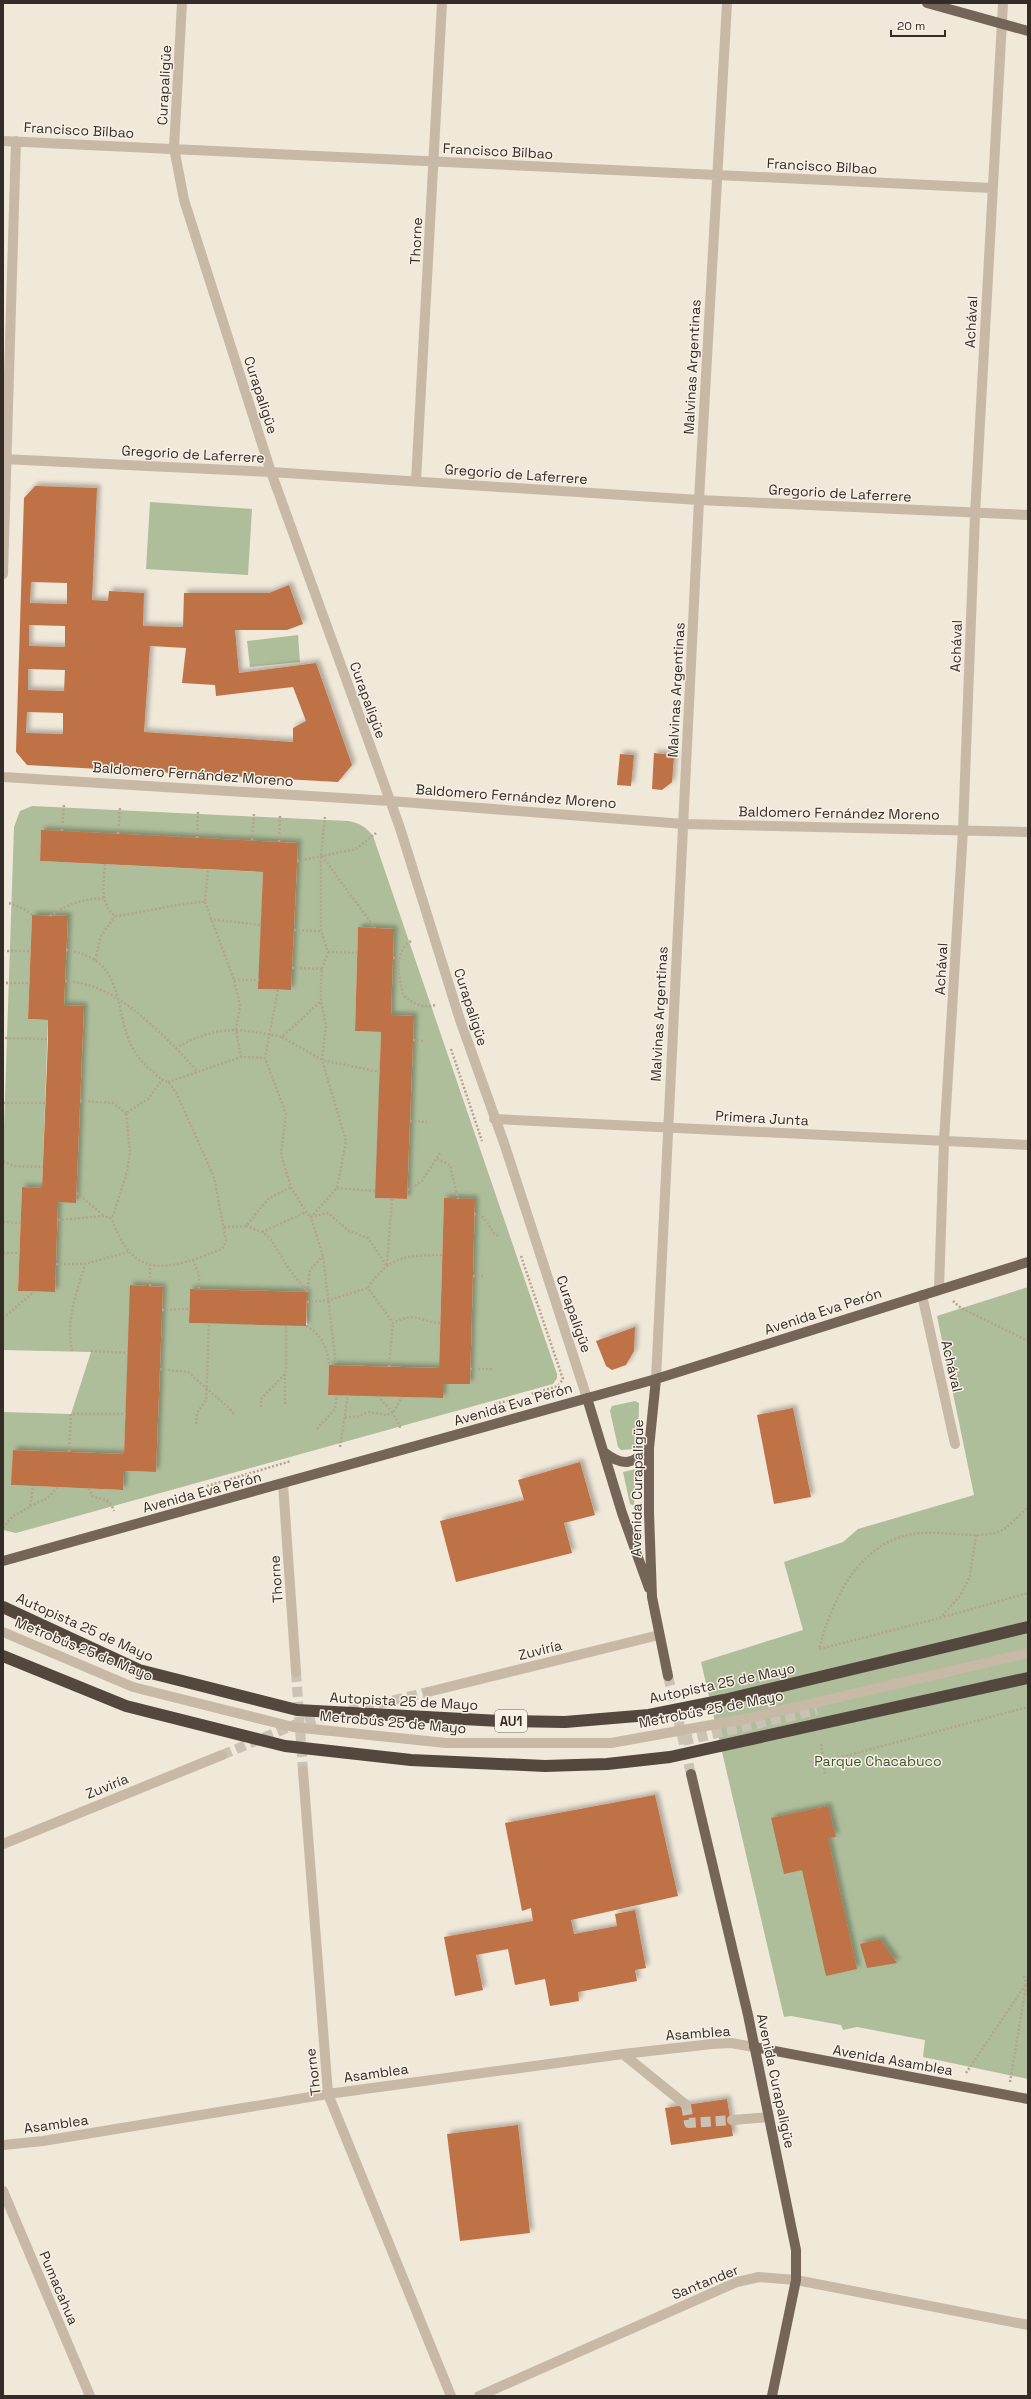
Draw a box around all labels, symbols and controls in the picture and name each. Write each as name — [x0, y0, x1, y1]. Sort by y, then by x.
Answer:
scale bar — [891, 12, 945, 38]
text: 20 m — [897, 18, 925, 34]
street label: Curapaligüe — [153, 44, 175, 126]
street label: Francisco Bilbao — [23, 118, 135, 142]
street label: Francisco Bilbao — [442, 139, 554, 163]
street label: Francisco Bilbao — [766, 154, 878, 178]
street label: Thorne — [406, 217, 426, 265]
street label: Achával — [961, 295, 981, 349]
street label: Malvinas Argentinas — [679, 299, 705, 435]
street label: Curapaligüe — [240, 354, 282, 436]
street label: Gregorio de Laferrere — [121, 441, 265, 467]
street label: Gregorio de Laferrere — [444, 460, 588, 488]
street label: Gregorio de Laferrere — [768, 480, 912, 506]
street label: Achával — [946, 620, 966, 672]
street label: Malvinas Argentinas — [663, 622, 689, 758]
street label: Curapaligüe — [346, 659, 390, 741]
street label: Baldomero Fernández Moreno — [92, 758, 294, 790]
street label: Baldomero Fernández Moreno — [415, 780, 617, 812]
street label: Baldomero Fernández Moreno — [738, 802, 940, 824]
street label: Achával — [931, 942, 951, 996]
street label: Malvinas Argentinas — [646, 946, 672, 1082]
street label: Curapaligüe — [450, 966, 492, 1048]
street label: Primera Junta — [715, 1107, 809, 1129]
street label: Curapaligüe — [552, 1273, 596, 1355]
street label: Avenida Eva Perón — [762, 1284, 884, 1338]
street label: Achával — [937, 1339, 967, 1393]
street label: Avenida Eva Perón — [452, 1378, 574, 1430]
street label: Avenida Curapaligüe — [627, 1419, 647, 1557]
street label: Avenida Eva Perón — [141, 1467, 263, 1517]
street label: Thorne — [265, 1555, 287, 1603]
street label: Autopista 25 de Mayo — [14, 1589, 156, 1665]
street label: Metrobús 25 de Mayo — [12, 1613, 156, 1685]
street label: Zuviría — [516, 1636, 564, 1664]
street label: Autopista 25 de Mayo — [648, 1659, 796, 1707]
street label: Metrobús 25 de Mayo — [637, 1686, 785, 1732]
street label: Autopista 25 de Mayo — [329, 1688, 479, 1714]
street label: Metrobús 25 de Mayo — [319, 1707, 467, 1737]
road number: AU1 — [495, 1710, 527, 1732]
park label: Parque Chacabuco — [814, 1752, 942, 1770]
street label: Zuviría — [83, 1769, 131, 1803]
street label: Avenida Curapaligüe — [753, 2012, 799, 2150]
street label: Asamblea — [665, 2022, 731, 2044]
street label: Avenida Asamblea — [832, 2041, 954, 2079]
street label: Thorne — [301, 2047, 325, 2097]
street label: Asamblea — [343, 2060, 409, 2086]
street label: Asamblea — [23, 2111, 89, 2137]
street label: Pumacahua — [35, 2248, 83, 2328]
street label: Santander — [669, 2260, 741, 2304]

